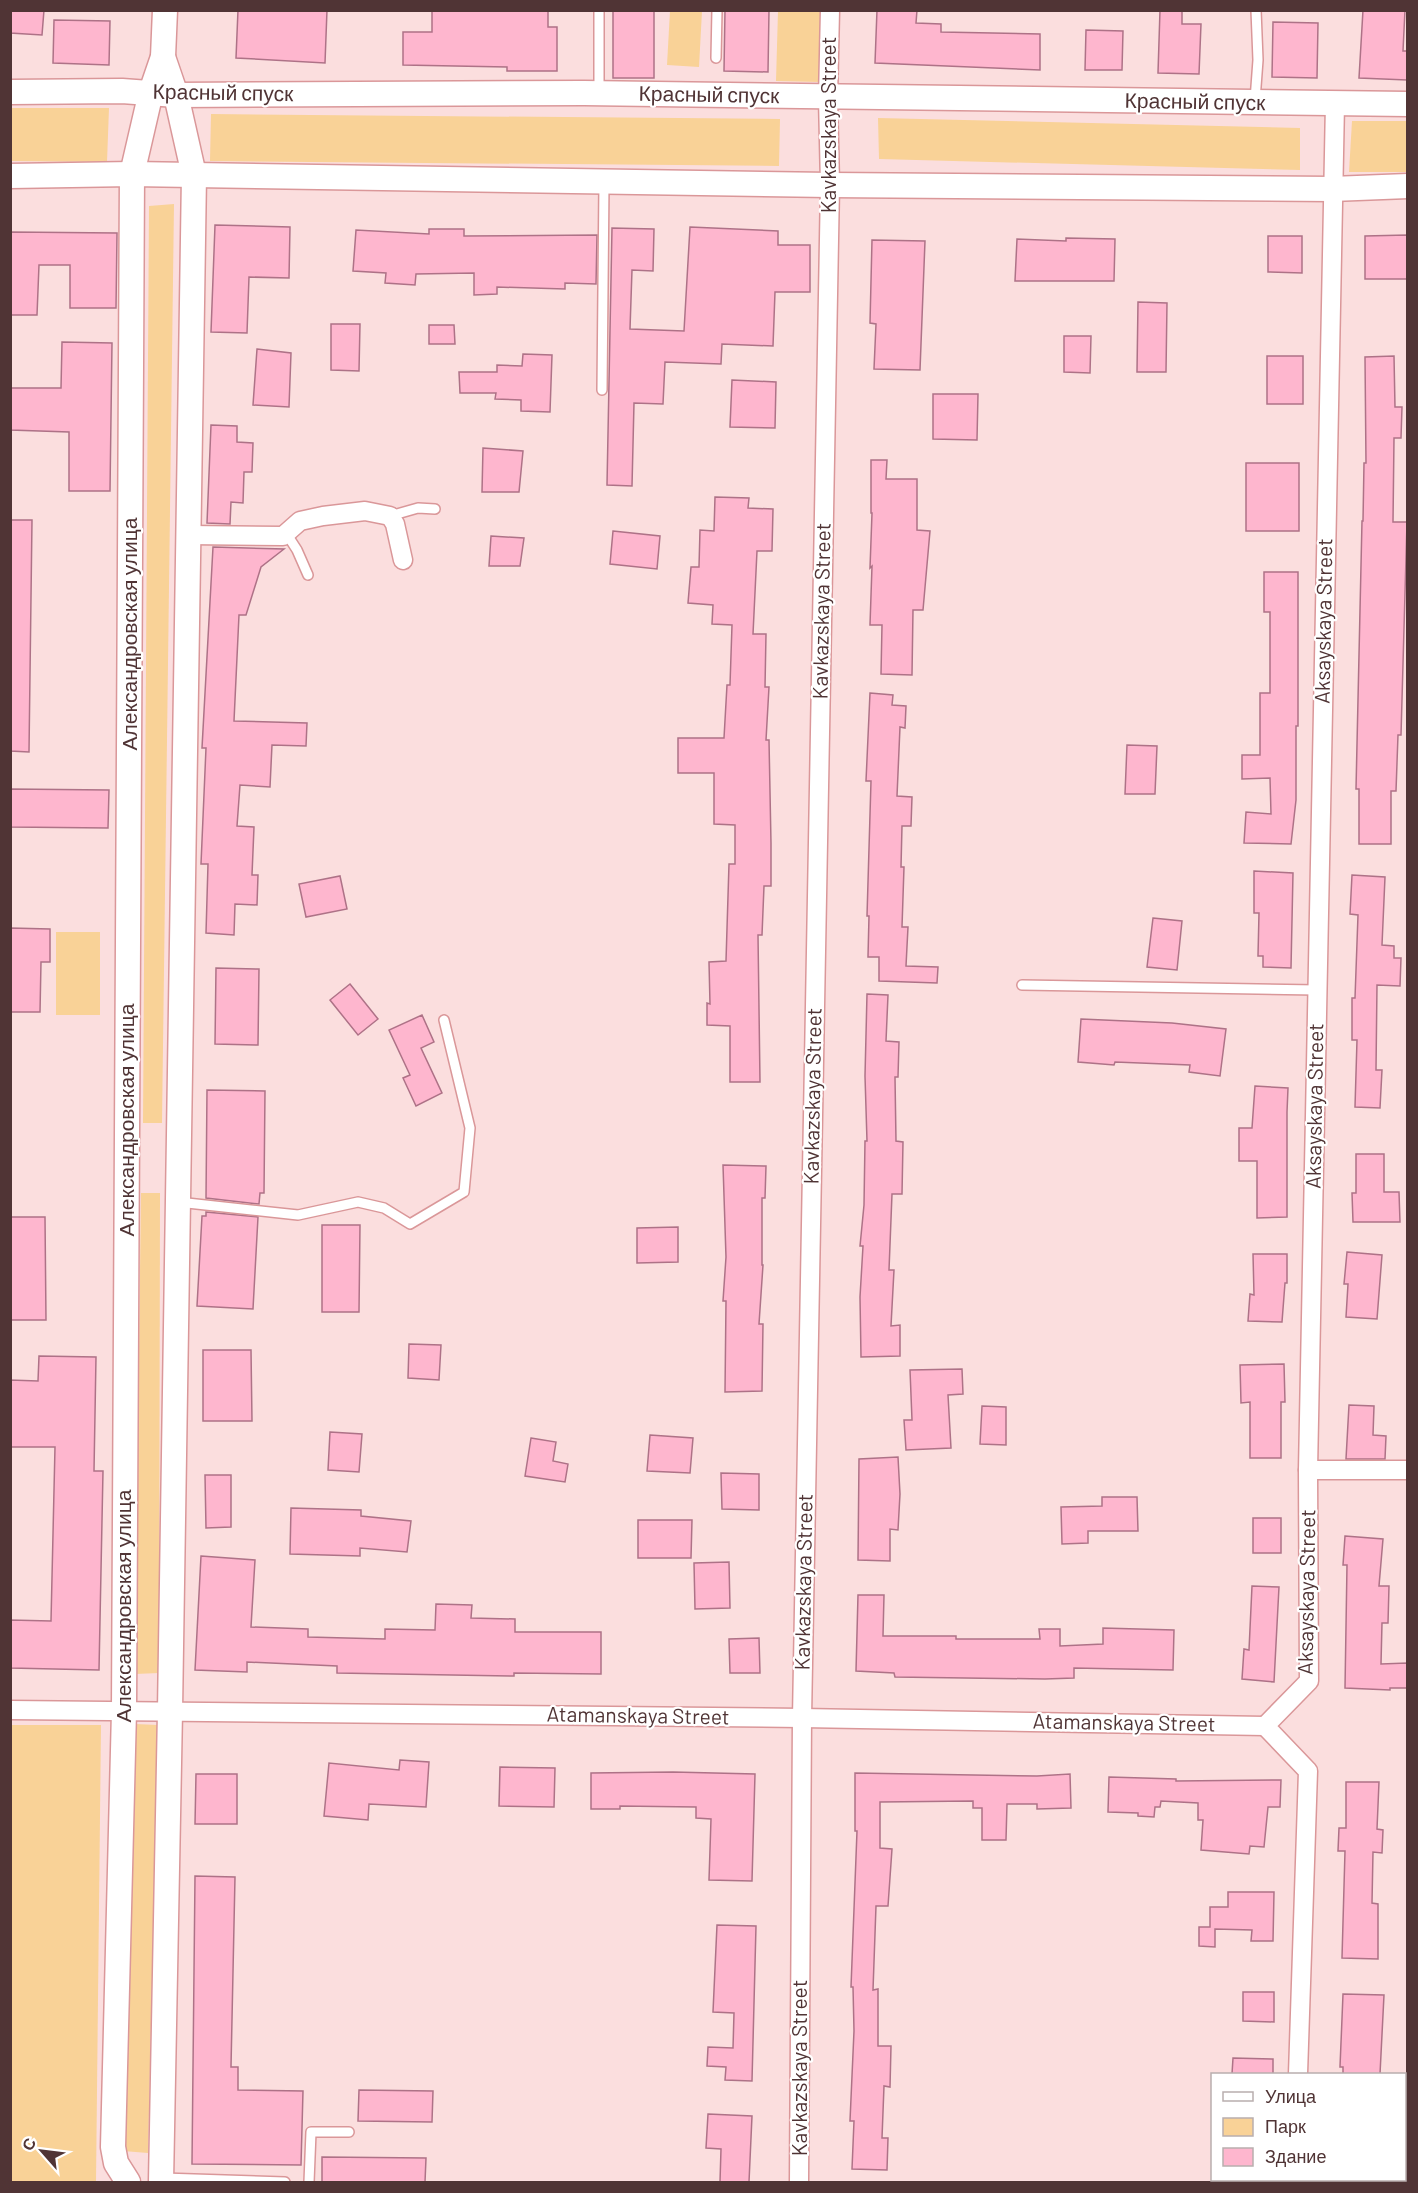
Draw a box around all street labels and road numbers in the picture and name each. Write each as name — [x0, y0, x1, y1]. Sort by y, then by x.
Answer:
street label: Kavkazskaya Street — [815, 37, 840, 213]
street label: Красный спуск — [153, 78, 294, 105]
street label: Красный спуск — [639, 80, 780, 107]
street label: Красный спуск — [1125, 87, 1266, 114]
street label: Александровская улица — [116, 517, 141, 750]
street label: Kavkazskaya Street — [806, 522, 835, 699]
street label: Aksayskaya Street — [1309, 538, 1336, 704]
street label: Александровская улица — [113, 1003, 138, 1236]
street label: Kavkazskaya Street — [797, 1007, 826, 1184]
street label: Aksayskaya Street — [1300, 1023, 1327, 1189]
street label: Александровская улица — [110, 1489, 135, 1722]
street label: Kavkazskaya Street — [788, 1493, 817, 1670]
street label: Aksayskaya Street — [1292, 1509, 1319, 1675]
street label: Atamanskaya Street — [546, 1700, 730, 1729]
street label: Atamanskaya Street — [1032, 1707, 1216, 1736]
street label: Kavkazskaya Street — [786, 1980, 811, 2156]

